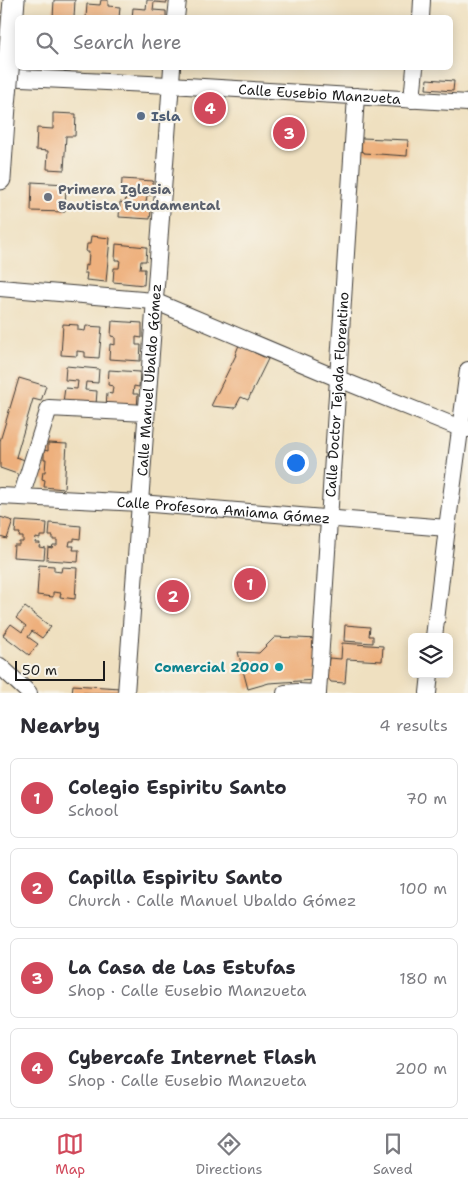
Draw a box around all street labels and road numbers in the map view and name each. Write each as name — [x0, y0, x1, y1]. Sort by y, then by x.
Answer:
street label: Calle Eusebio Manzueta — [238, 80, 402, 108]
street label: Calle Manuel Ubaldo Gómez — [133, 283, 165, 477]
street label: Calle Doctor Tejada Florentino — [321, 291, 353, 498]
street label: Calle Profesora Amiama Gómez — [116, 493, 331, 527]

